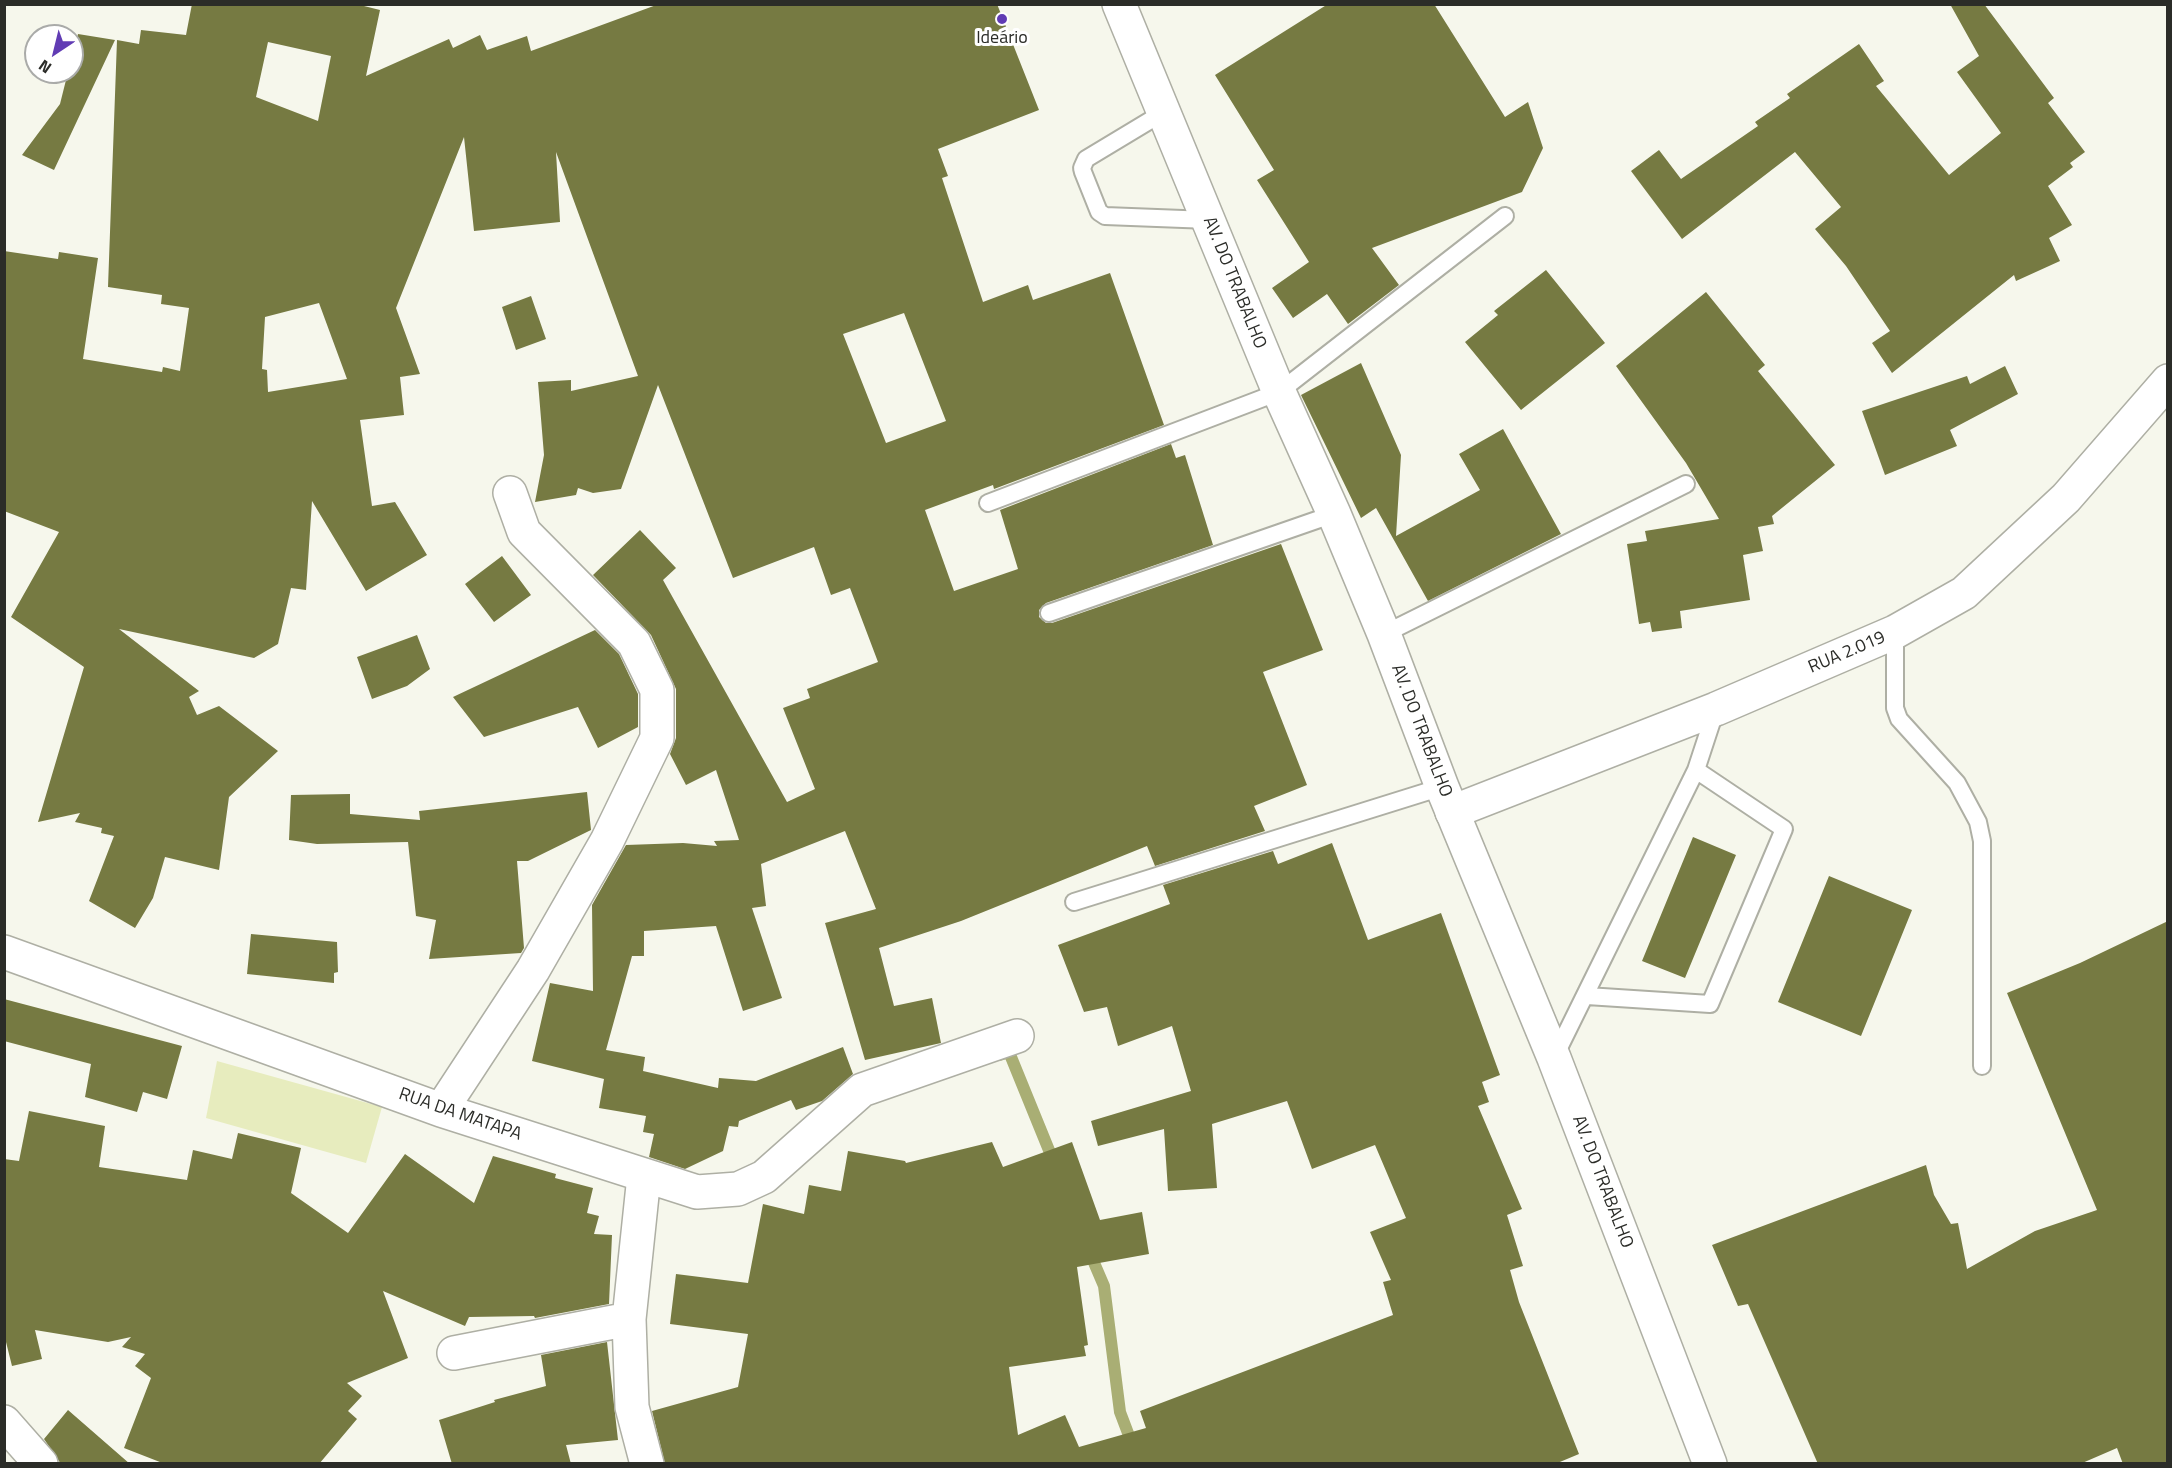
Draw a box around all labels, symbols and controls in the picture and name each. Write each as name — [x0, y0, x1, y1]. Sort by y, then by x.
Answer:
marker: Ideário — [995, 12, 1009, 26]
north arrow — [24, 24, 84, 84]
place label: Ideário — [976, 28, 1028, 50]
text: N — [33, 54, 56, 80]
street label: AV. DO TRABALHO — [1198, 214, 1270, 352]
street label: RUA 2.019 — [1805, 627, 1889, 679]
street label: AV. DO TRABALHO — [1386, 662, 1456, 800]
street label: RUA DA MATAPA — [396, 1084, 524, 1146]
street label: AV. DO TRABALHO — [1567, 1113, 1637, 1251]

